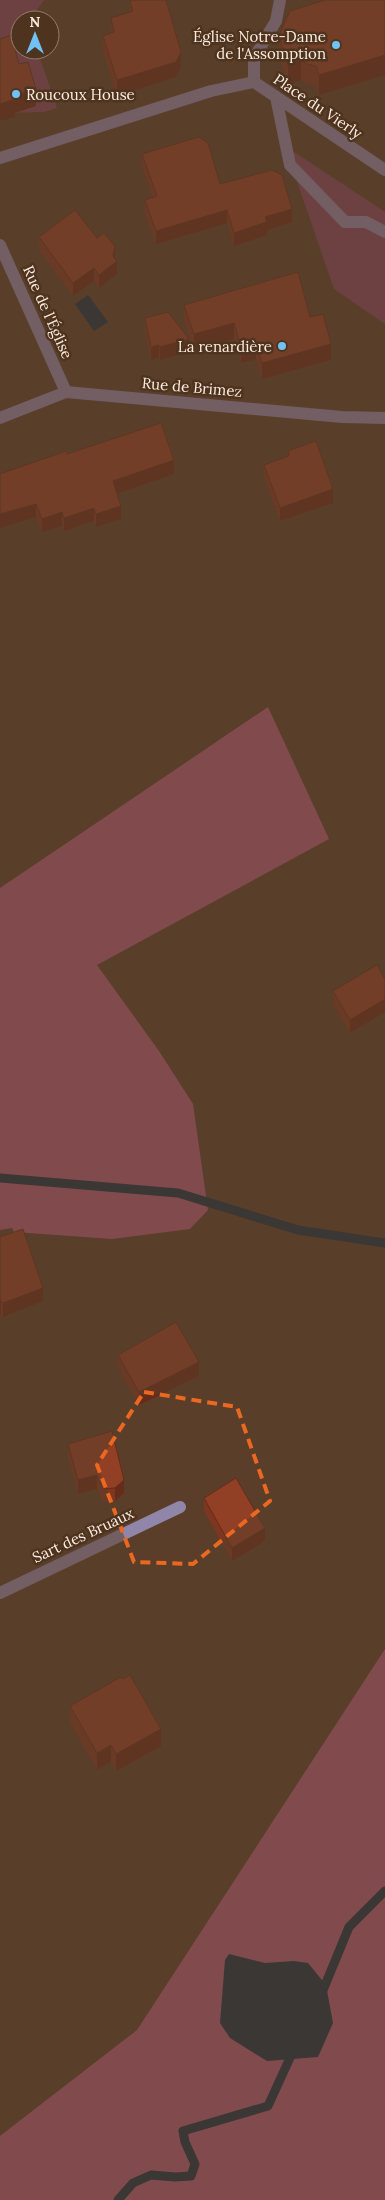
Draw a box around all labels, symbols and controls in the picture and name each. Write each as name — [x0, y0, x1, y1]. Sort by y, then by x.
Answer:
north arrow — [10, 10, 60, 60]
text: N — [30, 13, 41, 31]
place label: Église Notre-Dame de l'Assomption — [193, 27, 326, 63]
marker: Église Notre-Dame de l'Assomption — [330, 39, 342, 51]
street label: Place du Vierly — [270, 69, 366, 143]
place label: Roucoux House — [26, 85, 135, 104]
marker: Roucoux House — [10, 88, 22, 100]
street label: Rue de l'Église — [19, 262, 77, 362]
place label: La renardière — [178, 337, 272, 356]
marker: La renardière — [276, 340, 288, 352]
street label: Rue de Brimez — [141, 373, 243, 401]
street label: Sart des Bruaux — [29, 1503, 137, 1567]

